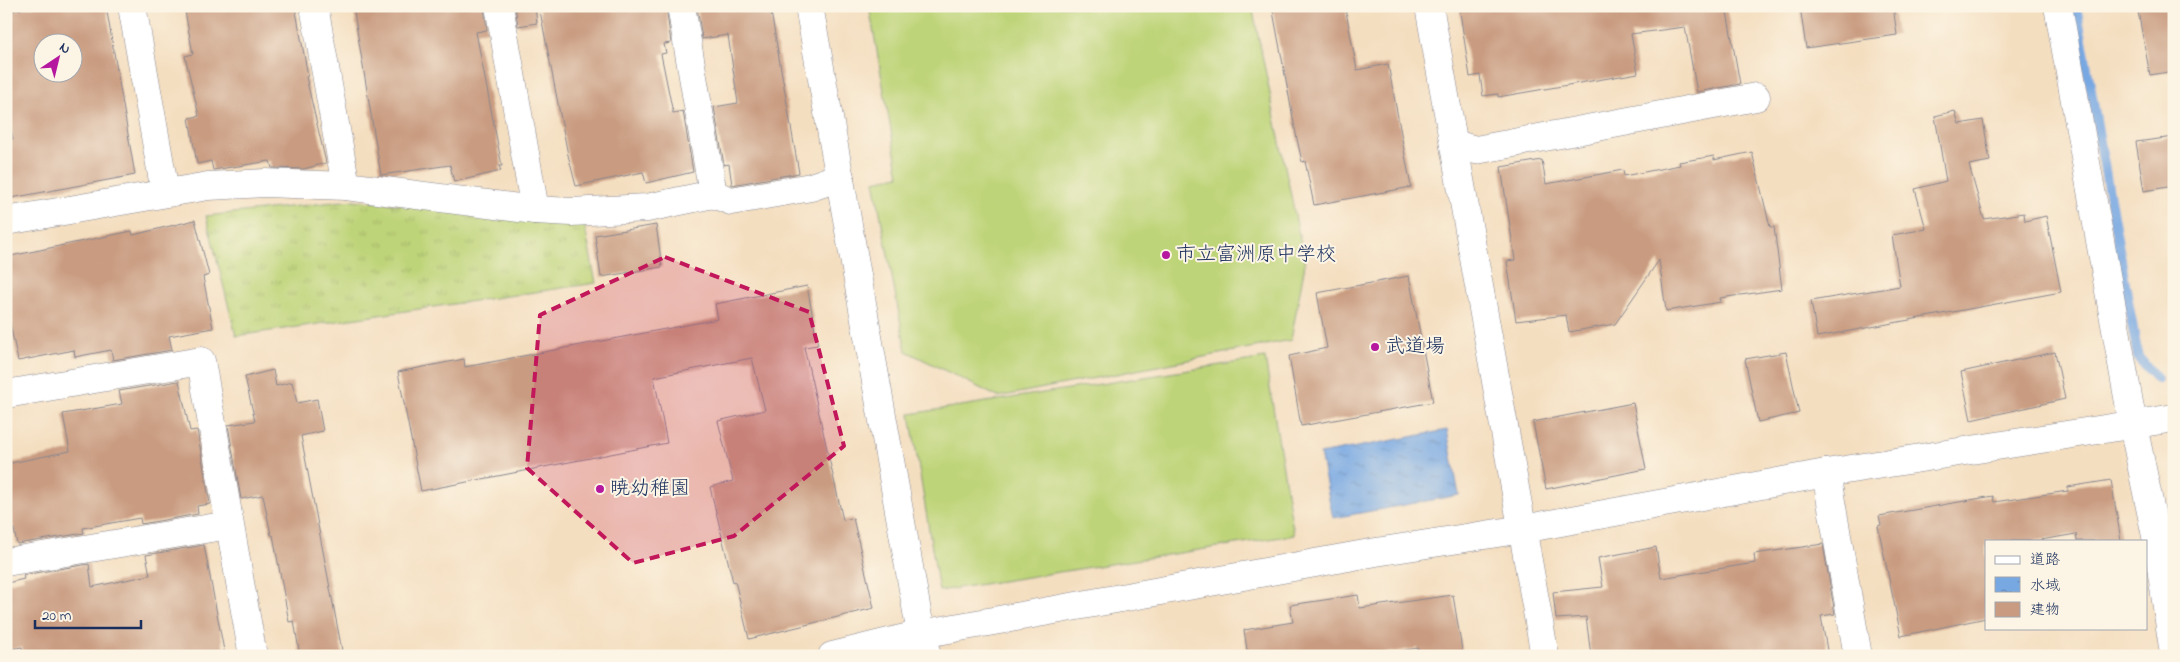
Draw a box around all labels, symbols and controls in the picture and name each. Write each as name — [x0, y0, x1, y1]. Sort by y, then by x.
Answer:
north arrow — [32, 32, 82, 82]
text: N — [55, 37, 74, 60]
place label: 市立富洲原中学校 — [1176, 241, 1336, 270]
marker: 市立富洲原中学校 — [1160, 249, 1172, 261]
place label: 武道場 — [1385, 333, 1445, 362]
marker: 武道場 — [1369, 341, 1381, 353]
place label: 暁幼稚園 — [610, 475, 690, 504]
marker: 暁幼稚園 — [594, 483, 606, 495]
legend — [1985, 540, 2148, 630]
text: 道路 — [2030, 549, 2060, 571]
text: 水域 — [2030, 575, 2060, 597]
scale bar — [35, 597, 141, 629]
text: 建物 — [2030, 599, 2060, 621]
text: 20 m — [42, 605, 72, 627]

